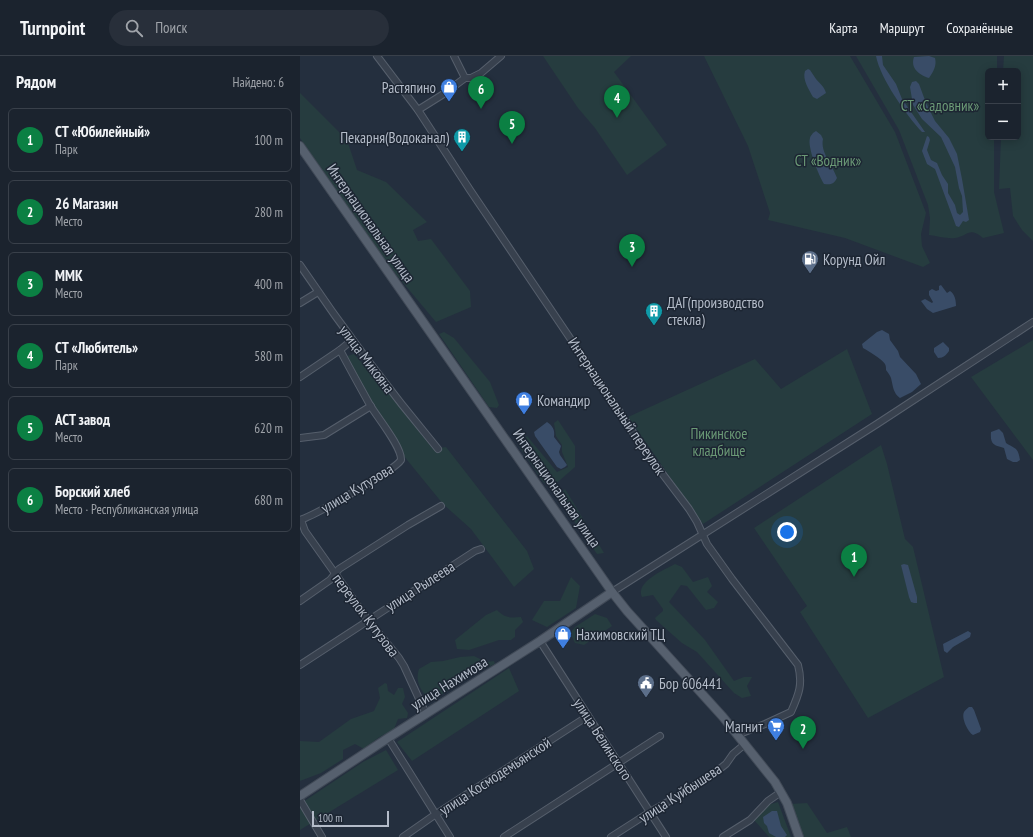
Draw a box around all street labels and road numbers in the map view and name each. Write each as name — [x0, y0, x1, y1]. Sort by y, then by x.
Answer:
street label: Интернациональная улица — [323, 160, 419, 286]
street label: улица Микояна — [335, 321, 399, 397]
street label: Интернациональный переулок — [564, 334, 670, 479]
street label: Интернациональная улица — [509, 425, 605, 551]
street label: улица Кутузова — [317, 459, 397, 517]
street label: улица Рылеева — [382, 557, 458, 615]
street label: переулок Кутузова — [328, 570, 404, 660]
street label: улица Нахимова — [407, 652, 491, 714]
street label: улица Белинского — [569, 694, 637, 784]
street label: улица Космодемьянской — [436, 733, 554, 819]
street label: улица Куйбышева — [635, 759, 725, 827]

